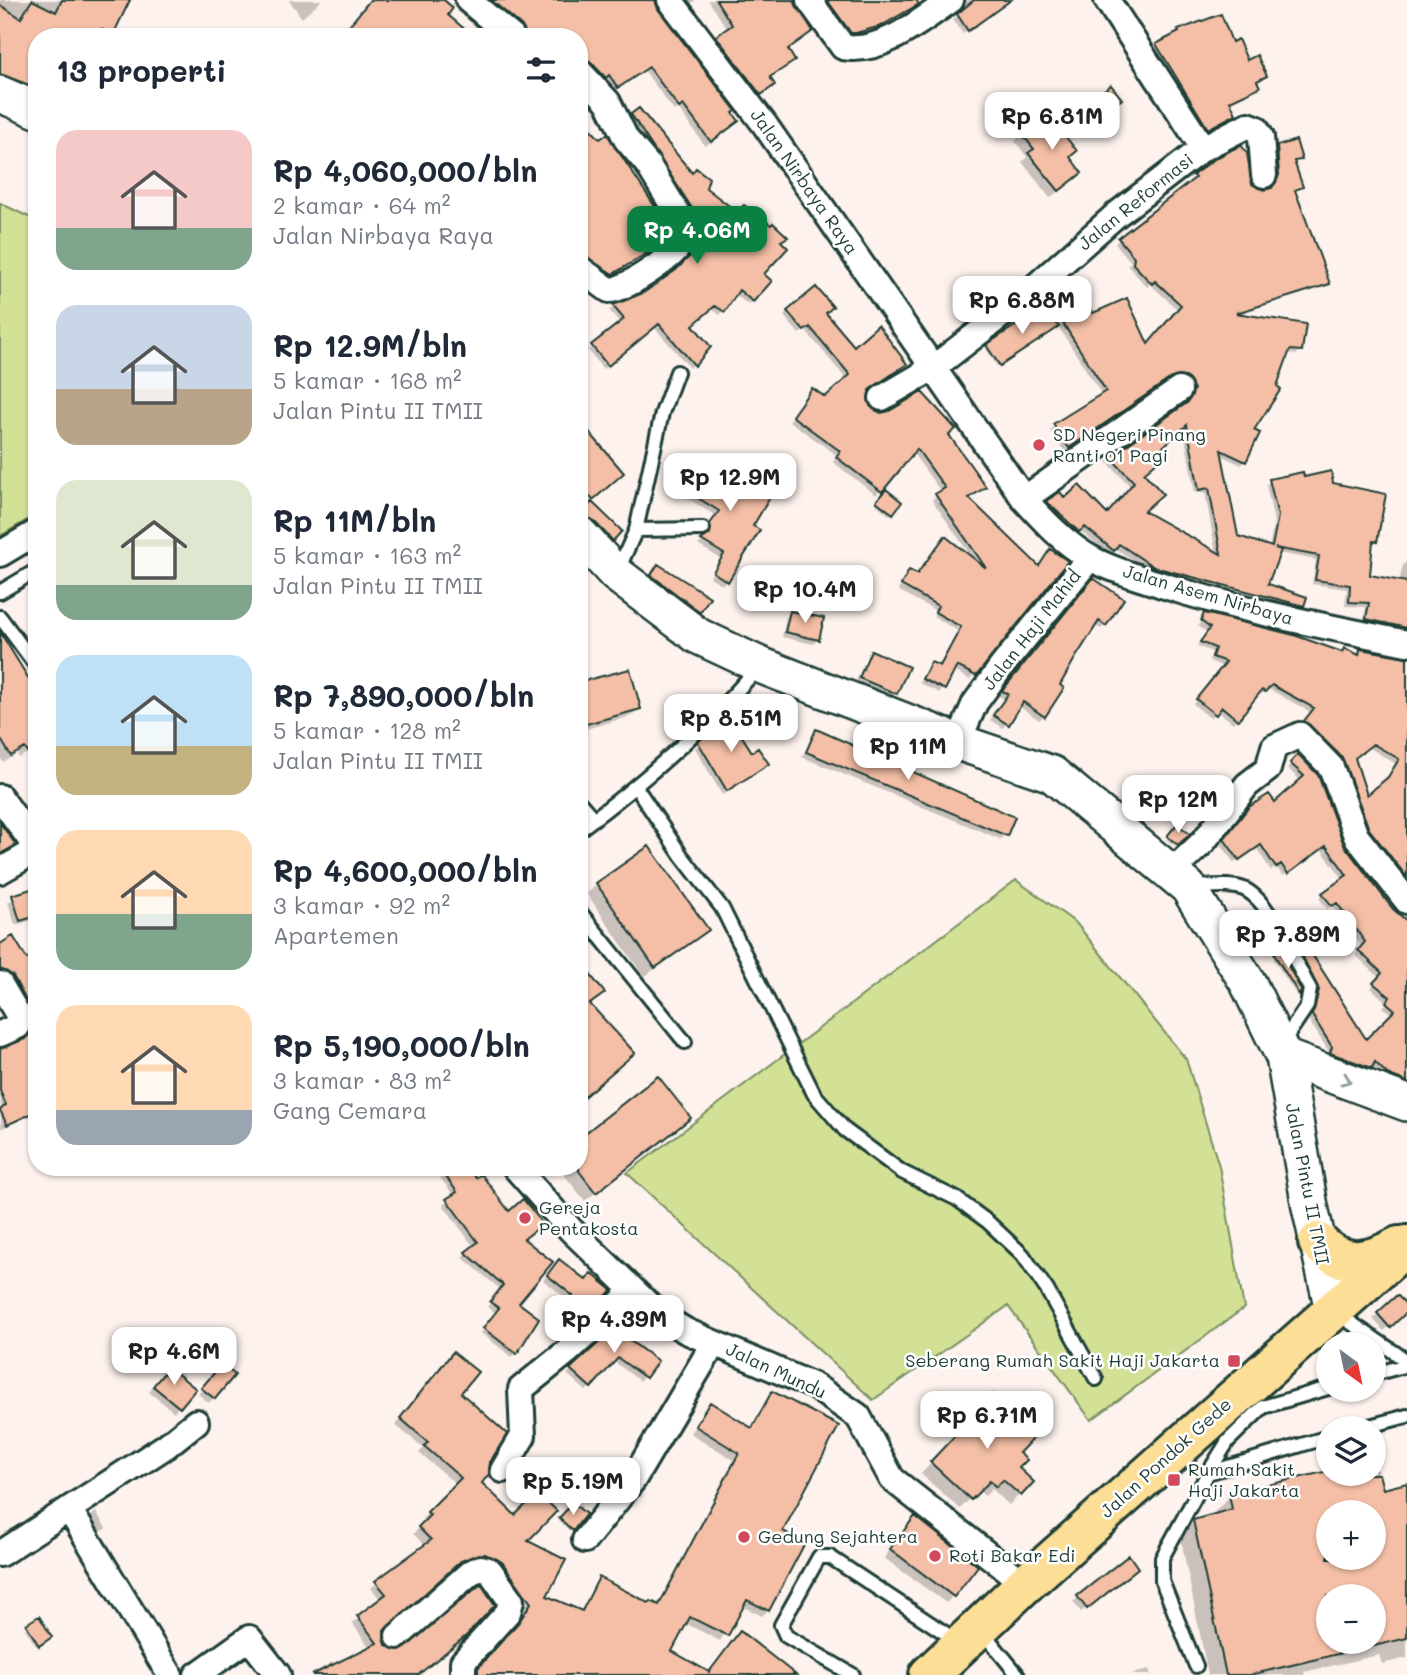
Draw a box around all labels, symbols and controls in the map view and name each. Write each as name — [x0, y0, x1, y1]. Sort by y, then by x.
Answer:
text: 13 properti — [56, 50, 227, 90]
icon: filters — [522, 51, 560, 89]
pin: Rp 6.81M — [980, 92, 1124, 152]
text: Rp 6.81M — [1001, 100, 1103, 130]
street label: Jalan Nirbaya Raya — [745, 104, 864, 259]
street label: Jalan Reformasi — [1073, 147, 1198, 255]
text: Rp 4,060,000/bln — [273, 150, 537, 190]
icon: home — [112, 158, 196, 242]
text: 2 kamar · 64 m² — [273, 190, 450, 220]
pin: Rp 4.06M — [625, 206, 769, 266]
text: Rp 4.06M — [643, 214, 751, 244]
text: Jalan Nirbaya Raya — [273, 220, 494, 250]
pin: Rp 6.88M — [950, 276, 1094, 336]
text: Rp 6.88M — [969, 284, 1075, 314]
text: Rp 12.9M/bln — [273, 325, 467, 365]
icon: home — [112, 333, 196, 417]
text: 5 kamar · 168 m² — [273, 365, 462, 395]
text: Jalan Pintu II TMII — [273, 395, 483, 425]
place label: SD Negeri Pinang Ranti 01 Pagi — [1053, 422, 1206, 467]
marker: SD Negeri Pinang Ranti 01 Pagi — [1031, 437, 1047, 453]
pin: Rp 12.9M — [658, 454, 802, 513]
text: Rp 12.9M — [679, 461, 781, 491]
text: Rp 11M/bln — [273, 500, 436, 540]
icon: home — [112, 508, 196, 592]
text: 5 kamar · 163 m² — [273, 540, 461, 570]
street label: Jalan Asem Nirbaya — [1120, 558, 1296, 630]
street label: Jalan Haji Mahid — [977, 564, 1086, 695]
pin: Rp 10.4M — [733, 566, 877, 625]
text: Jalan Pintu II TMII — [273, 570, 483, 600]
text: Rp 10.4M — [753, 573, 857, 603]
text: Rp 7,890,000/bln — [273, 675, 534, 715]
icon: home — [112, 683, 196, 767]
pin: Rp 8.51M — [659, 694, 803, 754]
text: Rp 8.51M — [680, 702, 782, 732]
text: 5 kamar · 128 m² — [273, 715, 461, 745]
pin: Rp 11M — [851, 722, 965, 782]
text: Rp 11M — [869, 730, 947, 760]
text: Jalan Pintu II TMII — [273, 745, 483, 775]
pin: Rp 12M — [1121, 776, 1235, 835]
text: Rp 12M — [1138, 783, 1218, 813]
text: Rp 4,600,000/bln — [273, 850, 537, 890]
icon: home — [112, 858, 196, 942]
text: 3 kamar · 92 m² — [273, 890, 450, 920]
pin: Rp 7.89M — [1216, 911, 1360, 970]
text: Rp 7.89M — [1235, 918, 1341, 948]
text: Apartemen — [273, 920, 399, 950]
text: Rp 5,190,000/bln — [273, 1025, 530, 1065]
icon: home — [112, 1033, 196, 1117]
text: 3 kamar · 83 m² — [273, 1065, 451, 1095]
one-way arrow — [1339, 1072, 1351, 1086]
text: Gang Cemara — [273, 1095, 427, 1125]
street label: Jalan Pintu II TMII — [1281, 1101, 1335, 1267]
place label: Gereja Pentakosta — [539, 1195, 638, 1240]
marker: Gereja Pentakosta — [517, 1210, 533, 1226]
pin: Rp 4.39M — [542, 1296, 686, 1355]
text: Rp 4.39M — [561, 1303, 667, 1333]
pin: Rp 4.6M — [109, 1328, 239, 1387]
north arrow — [1316, 1332, 1386, 1402]
map controls — [1316, 1332, 1386, 1654]
text: Rp 4.6M — [128, 1335, 220, 1365]
street label: Jalan Mundu — [722, 1336, 830, 1404]
place label: Seberang Rumah Sakit Haji Jakarta — [905, 1348, 1220, 1372]
marker: Seberang Rumah Sakit Haji Jakarta — [1226, 1353, 1242, 1369]
pin: Rp 6.71M — [915, 1392, 1059, 1451]
street label: Jalan Pondok Gede — [1095, 1392, 1236, 1523]
text: Rp 6.71M — [936, 1399, 1038, 1429]
button: layers — [1316, 1416, 1386, 1486]
place label: Rumah Sakit Haji Jakarta — [1188, 1457, 1299, 1502]
pin: Rp 5.19M — [501, 1458, 645, 1517]
text: Rp 5.19M — [522, 1465, 624, 1495]
marker: Rumah Sakit Haji Jakarta — [1166, 1472, 1182, 1488]
button: + — [1316, 1500, 1386, 1570]
place label: Gedung Sejahtera — [758, 1524, 918, 1548]
marker: Gedung Sejahtera — [736, 1529, 752, 1545]
place label: Roti Bakar Edi — [949, 1543, 1076, 1567]
marker: Roti Bakar Edi — [927, 1548, 943, 1564]
button: − — [1316, 1584, 1386, 1654]

